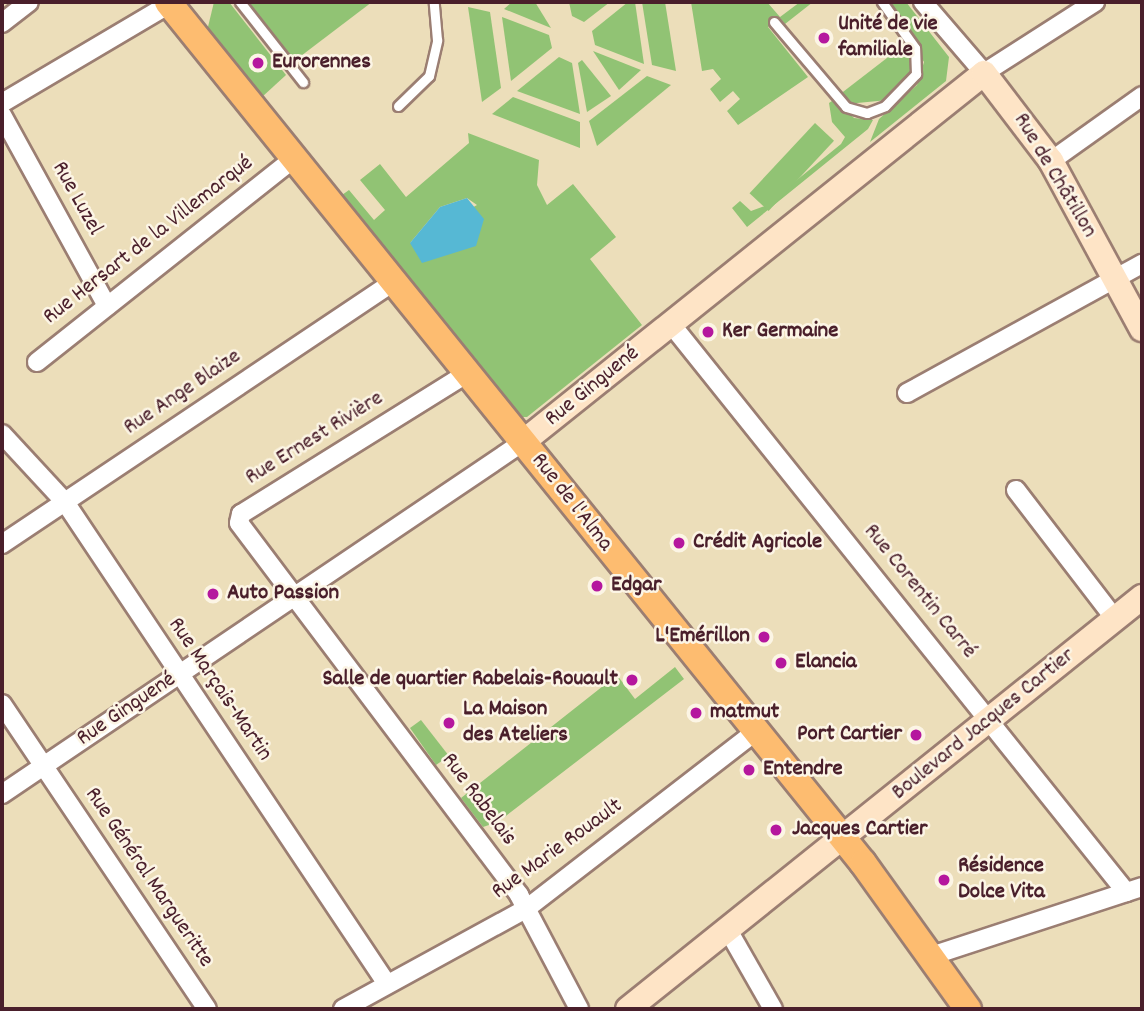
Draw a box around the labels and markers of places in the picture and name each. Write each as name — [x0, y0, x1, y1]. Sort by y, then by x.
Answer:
place label: Unité de vie familiale — [838, 11, 938, 65]
marker: Unité de vie familiale — [816, 30, 832, 46]
place label: Eurorennes — [272, 49, 371, 77]
marker: Eurorennes — [250, 55, 266, 71]
place label: Ker Germaine — [722, 318, 838, 346]
marker: Ker Germaine — [700, 324, 716, 340]
place label: Crédit Agricole — [693, 529, 822, 557]
marker: Crédit Agricole — [671, 535, 687, 551]
place label: Edgar — [611, 572, 662, 600]
marker: Edgar — [589, 578, 605, 594]
place label: Auto Passion — [227, 580, 339, 608]
marker: Auto Passion — [205, 586, 221, 602]
place label: L'Emérillon — [655, 623, 750, 651]
marker: L'Emérillon — [756, 629, 772, 645]
place label: Elancia — [795, 649, 857, 677]
marker: Elancia — [773, 655, 789, 671]
place label: Salle de quartier Rabelais-Rouault — [322, 666, 618, 694]
marker: Salle de quartier Rabelais-Rouault — [624, 672, 640, 688]
place label: La Maison des Ateliers — [463, 696, 568, 750]
place label: matmut — [710, 699, 779, 727]
marker: matmut — [688, 705, 704, 721]
marker: La Maison des Ateliers — [441, 715, 457, 731]
place label: Port Cartier — [797, 721, 902, 749]
marker: Port Cartier — [908, 727, 924, 743]
place label: Entendre — [763, 756, 843, 784]
marker: Entendre — [741, 762, 757, 778]
place label: Jacques Cartier — [792, 816, 928, 844]
marker: Jacques Cartier — [766, 820, 786, 840]
place label: Résidence Dolce Vita — [958, 853, 1045, 907]
marker: Résidence Dolce Vita — [936, 872, 952, 888]

